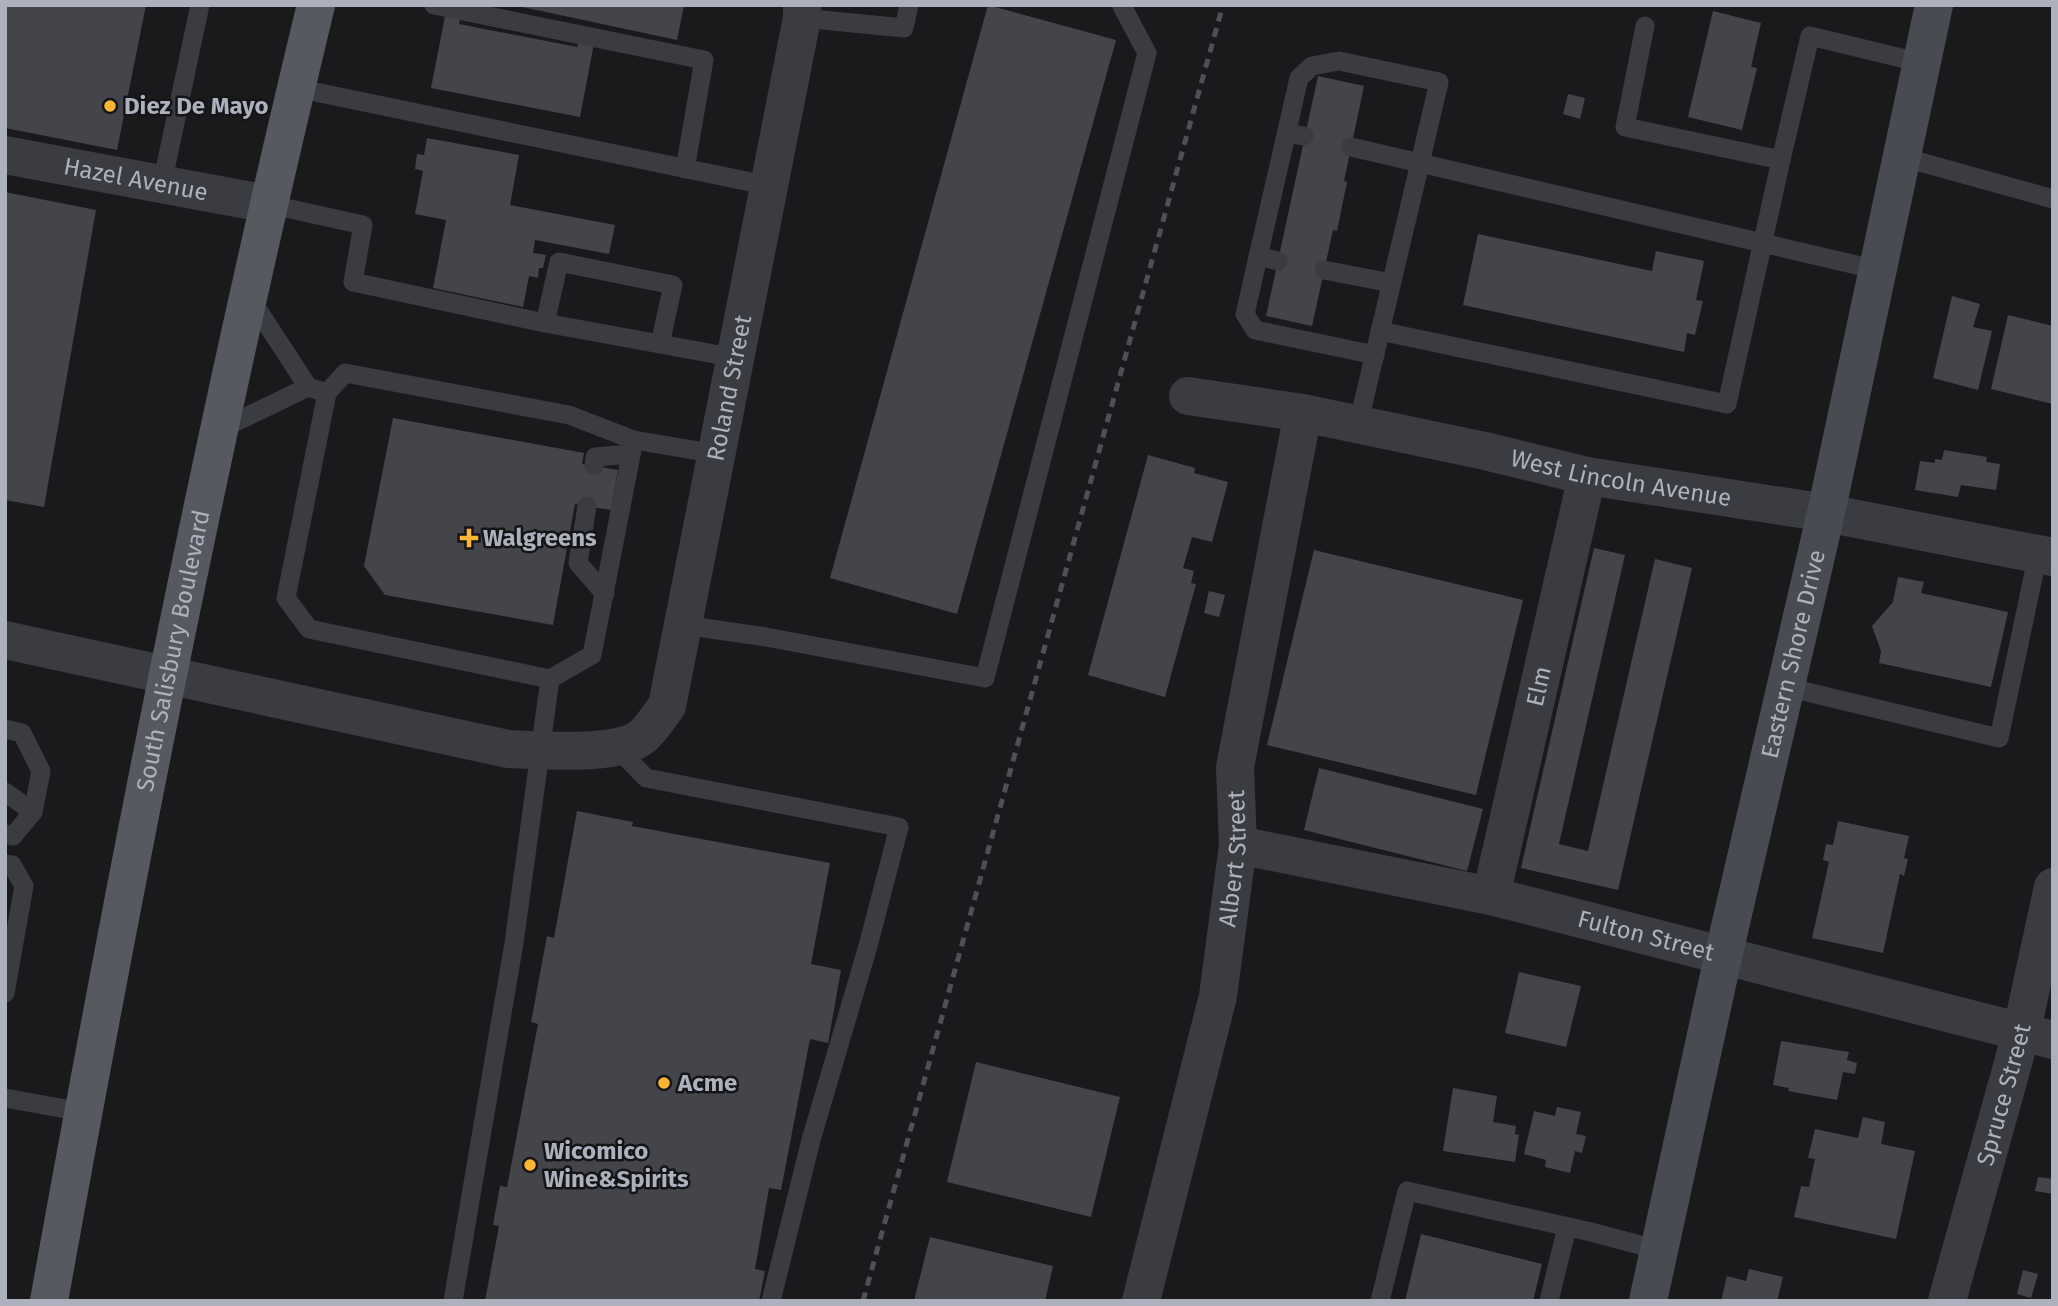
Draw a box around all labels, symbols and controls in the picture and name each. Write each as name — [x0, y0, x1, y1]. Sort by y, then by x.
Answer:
place label: Diez De Mayo — [124, 92, 269, 120]
marker: Diez De Mayo — [102, 98, 118, 114]
street label: Hazel Avenue — [61, 152, 210, 206]
street label: Roland Street — [701, 312, 757, 463]
street label: West Lincoln Avenue — [1508, 444, 1733, 512]
street label: South Salisbury Boulevard — [131, 507, 216, 794]
place label: Walgreens — [483, 524, 597, 552]
marker: Walgreens — [461, 530, 477, 546]
street label: Eastern Shore Drive — [1756, 547, 1831, 761]
street label: Elm — [1521, 664, 1557, 709]
street label: Albert Street — [1213, 789, 1252, 929]
street label: Fulton Street — [1575, 905, 1717, 967]
street label: Spruce Street — [1971, 1021, 2037, 1169]
place label: Acme — [677, 1069, 737, 1097]
marker: Acme — [656, 1075, 672, 1091]
place label: Wicomico Wine&Spirits — [544, 1137, 689, 1193]
marker: Wicomico Wine&Spirits — [522, 1157, 538, 1173]

